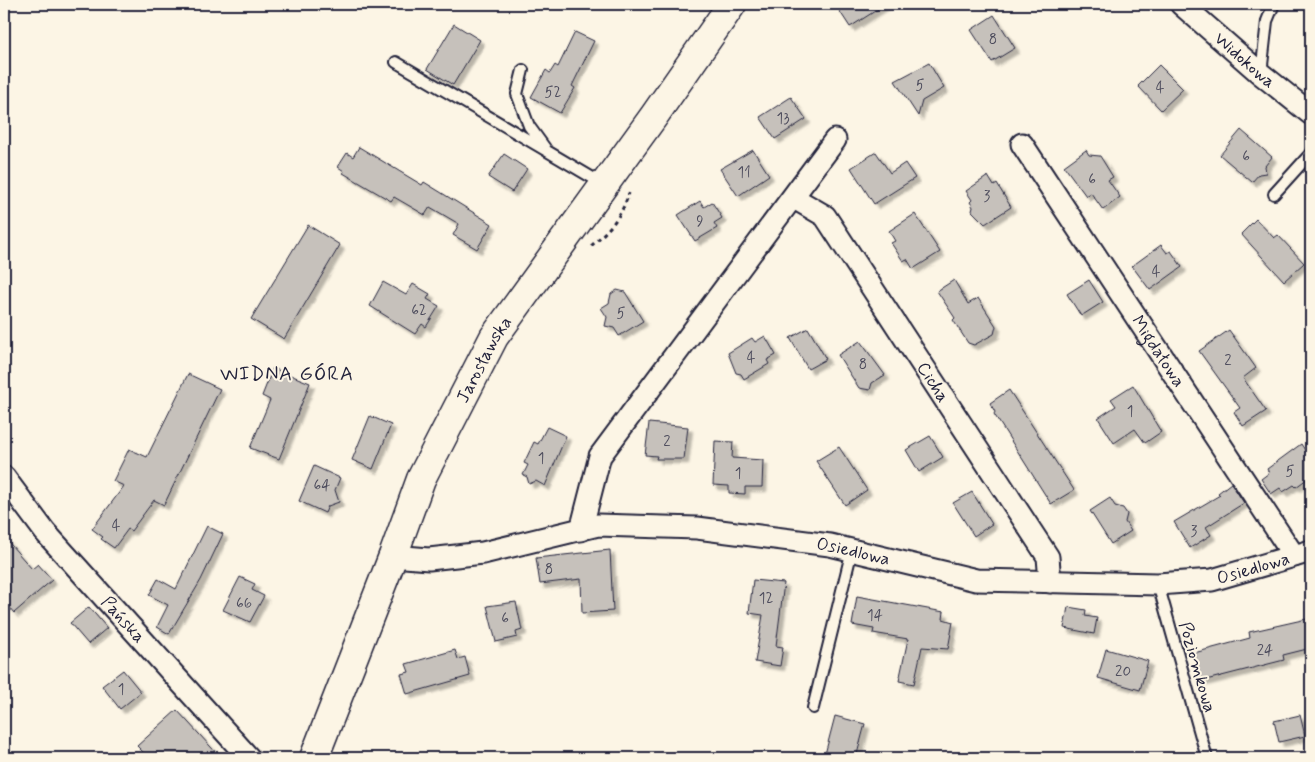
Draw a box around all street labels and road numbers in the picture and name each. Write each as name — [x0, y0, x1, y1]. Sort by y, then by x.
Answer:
street label: Widokowa — [1209, 27, 1280, 94]
street label: Migdałowa — [1125, 311, 1190, 392]
street label: Jarosławska — [451, 312, 518, 407]
street label: Cicha — [911, 357, 955, 407]
street label: Osiedlowa — [815, 532, 892, 572]
street label: Osiedlowa — [1214, 547, 1293, 591]
street label: Pańska — [95, 591, 151, 649]
street label: Poziomkowa — [1173, 619, 1221, 716]

